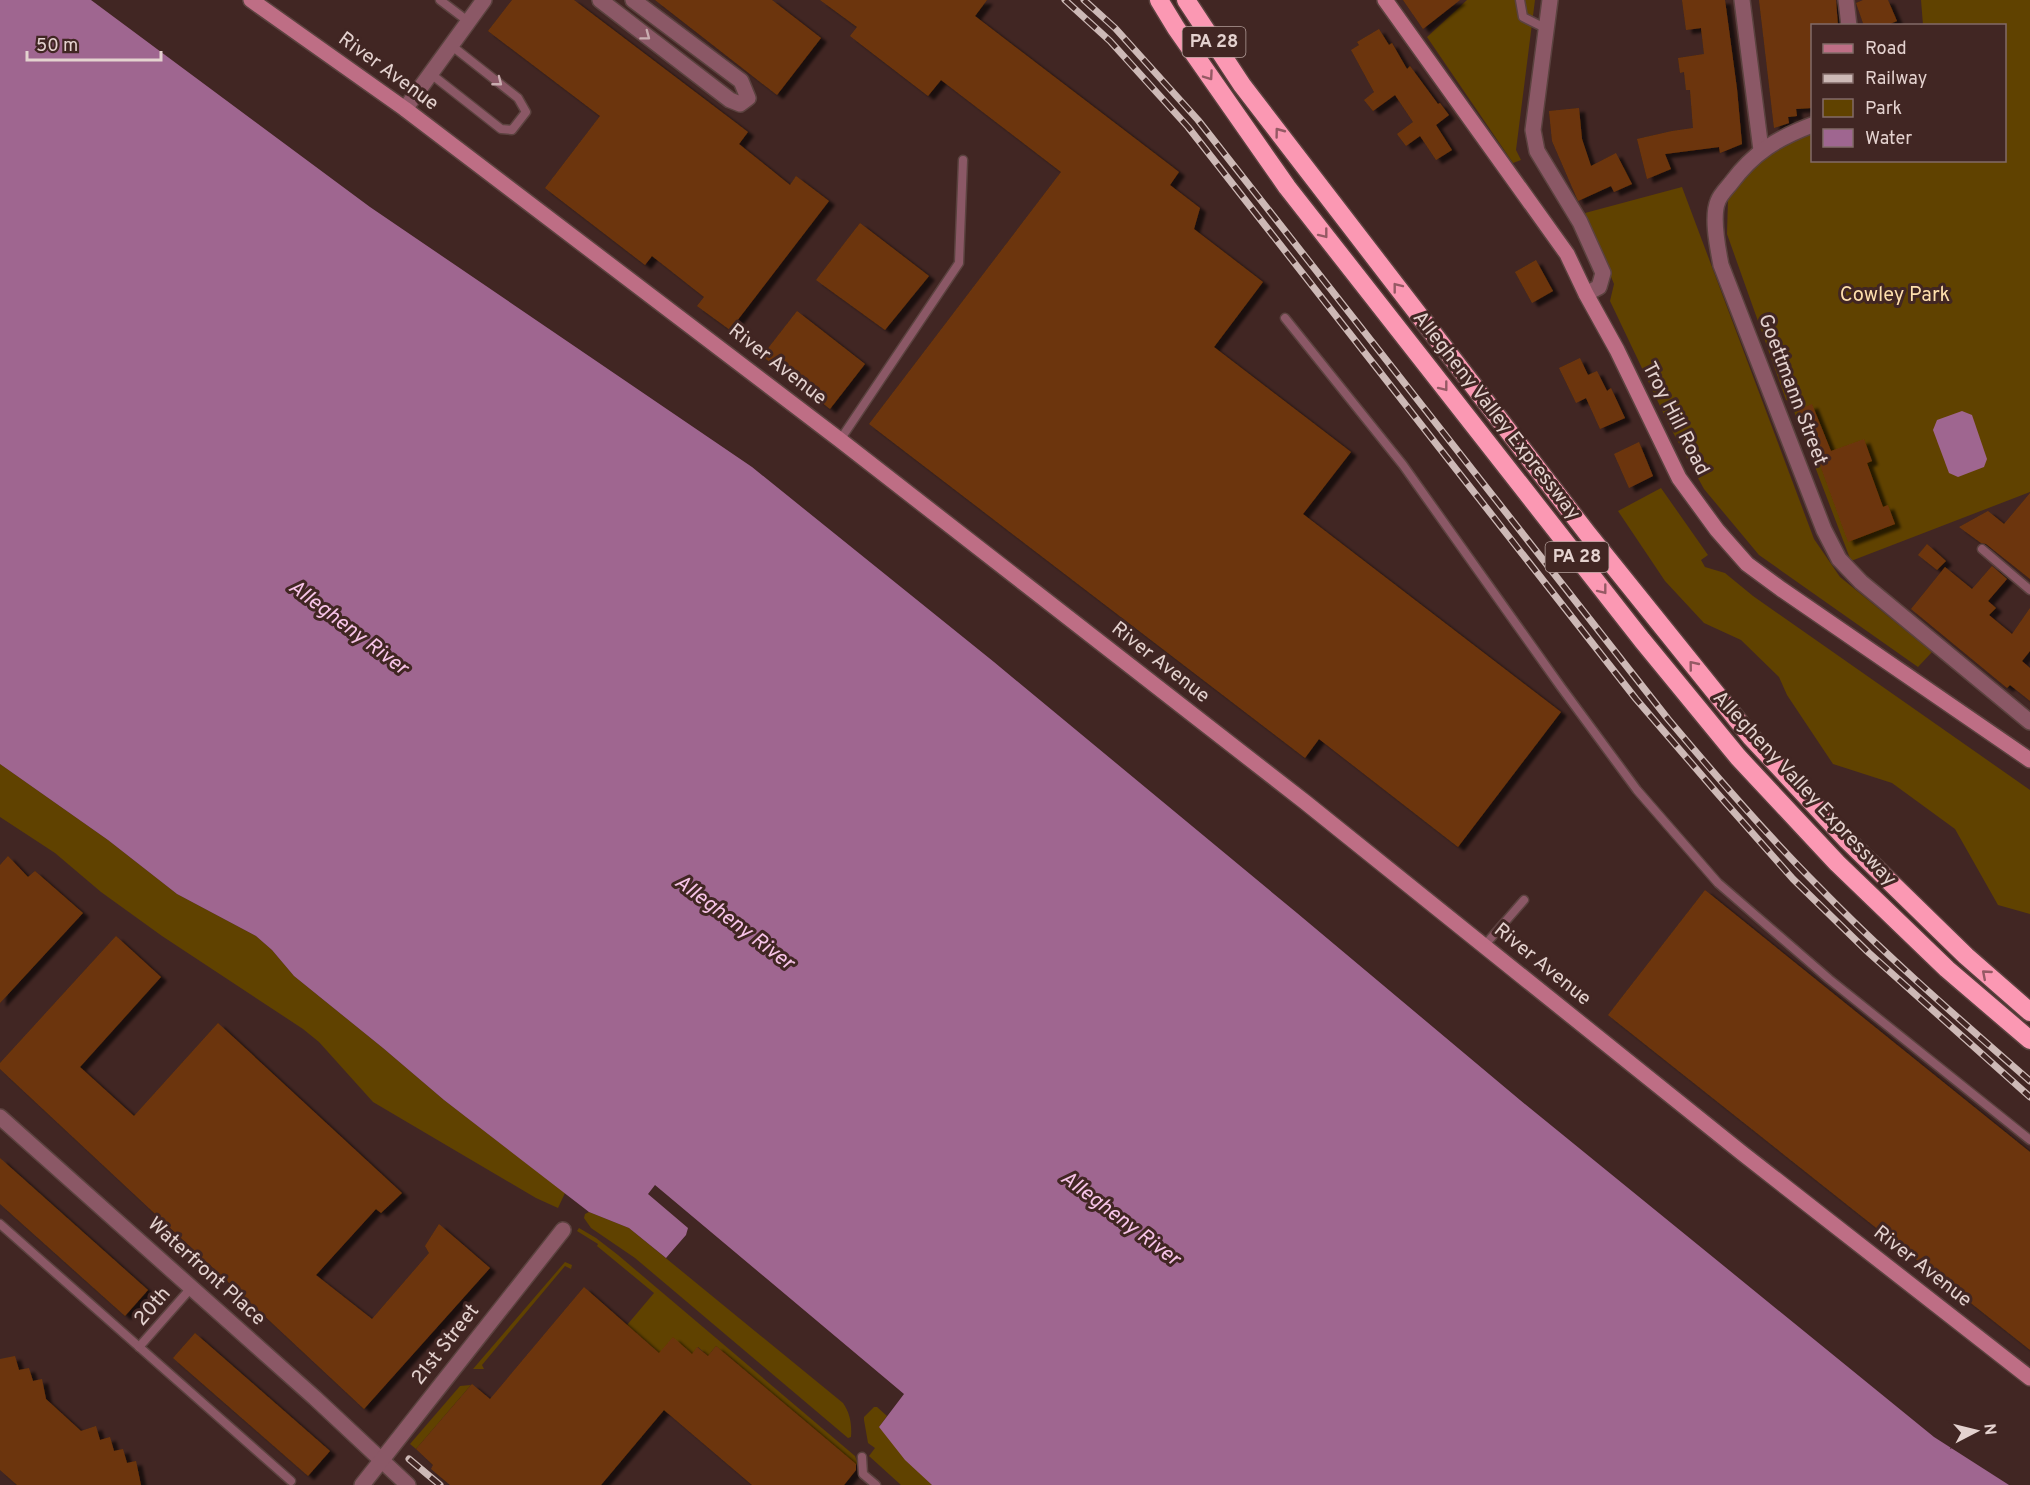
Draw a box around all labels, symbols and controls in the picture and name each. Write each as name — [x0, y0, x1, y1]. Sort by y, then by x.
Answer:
scale bar — [27, 24, 160, 62]
legend — [1811, 24, 2006, 162]
street label: River Avenue — [333, 27, 443, 117]
road number: PA 28 — [1182, 27, 1246, 57]
one-way arrow — [639, 28, 650, 39]
text: 50 m — [36, 35, 78, 58]
text: Road — [1865, 38, 1907, 61]
text: Railway — [1865, 68, 1927, 91]
one-way arrow — [1202, 70, 1213, 81]
one-way arrow — [491, 75, 502, 86]
text: Park — [1865, 98, 1902, 121]
one-way arrow — [1275, 128, 1286, 139]
text: Water — [1865, 128, 1912, 151]
one-way arrow — [1317, 227, 1328, 238]
one-way arrow — [1394, 283, 1405, 294]
park label: Cowley Park — [1840, 283, 1950, 309]
street label: Allegheny Valley Expressway — [1406, 306, 1586, 526]
street label: Goettmann Street — [1751, 311, 1833, 469]
street label: River Avenue — [722, 318, 832, 412]
street label: Troy Hill Road — [1635, 358, 1715, 480]
one-way arrow — [1437, 380, 1448, 391]
road number: PA 28 — [1546, 542, 1608, 572]
water label: Allegheny River — [283, 574, 415, 683]
one-way arrow — [1596, 584, 1607, 595]
street label: River Avenue — [1105, 616, 1215, 710]
one-way arrow — [1689, 661, 1700, 672]
street label: Allegheny Valley Expressway — [1706, 686, 1902, 892]
water label: Allegheny River — [669, 869, 801, 978]
street label: River Avenue — [1488, 918, 1596, 1012]
one-way arrow — [1982, 970, 1993, 981]
water label: Allegheny River — [1055, 1165, 1187, 1274]
street label: Waterfront Place — [141, 1212, 271, 1332]
street label: River Avenue — [1867, 1220, 1977, 1314]
street label: 20th — [129, 1282, 177, 1332]
street label: 21st Street — [406, 1299, 486, 1391]
north arrow — [1946, 1401, 2006, 1461]
text: N — [1978, 1422, 2000, 1436]

